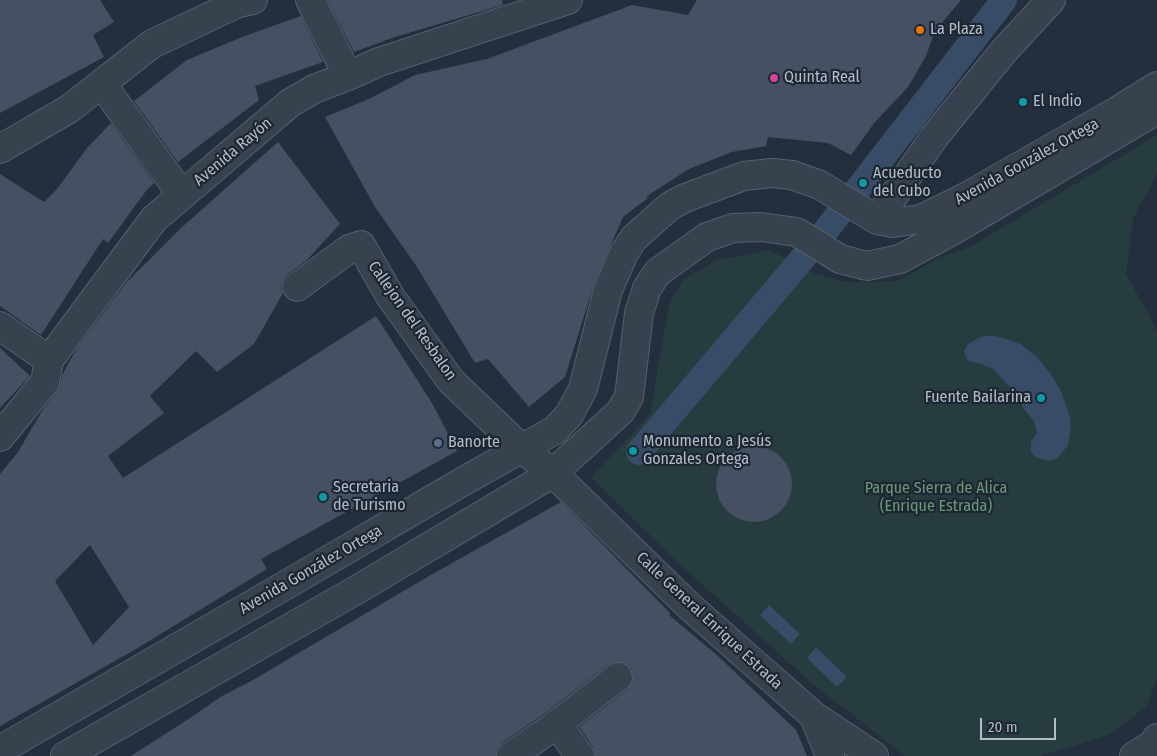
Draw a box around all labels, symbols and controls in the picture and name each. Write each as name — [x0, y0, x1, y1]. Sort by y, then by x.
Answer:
place label: La Plaza — [930, 20, 983, 40]
marker: La Plaza — [914, 24, 926, 36]
place label: Quinta Real — [784, 68, 860, 88]
marker: Quinta Real — [768, 72, 780, 84]
place label: El Indio — [1033, 92, 1082, 112]
marker: El Indio — [1017, 96, 1029, 108]
street label: Avenida Rayón — [190, 114, 276, 190]
street label: Avenida González Ortega — [952, 114, 1102, 210]
place label: Acueducto del Cubo — [873, 164, 942, 202]
marker: Acueducto del Cubo — [857, 177, 869, 189]
street label: Callejon del Resbalon — [364, 258, 460, 384]
place label: Fuente Bailarina — [925, 388, 1031, 408]
marker: Fuente Bailarina — [1035, 392, 1047, 404]
place label: Monumento a Jesús Gonzales Ortega — [643, 432, 771, 470]
place label: Banorte — [448, 433, 500, 453]
marker: Banorte — [432, 437, 444, 449]
marker: Monumento a Jesús Gonzales Ortega — [627, 445, 639, 457]
place label: Secretaria de Turismo — [333, 478, 406, 516]
park label: Parque Sierra de Alica (Enrique Estrada) — [865, 479, 1007, 517]
marker: Secretaria de Turismo — [317, 491, 329, 503]
street label: Avenida González Ortega — [236, 521, 386, 619]
street label: Calle General Enrique Estrada — [632, 548, 786, 694]
scale bar — [982, 708, 1058, 740]
text: 20 m — [988, 718, 1018, 736]

